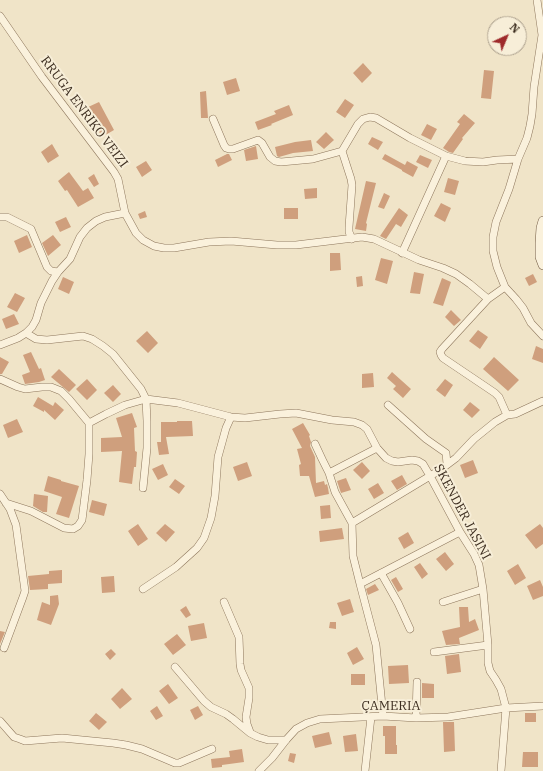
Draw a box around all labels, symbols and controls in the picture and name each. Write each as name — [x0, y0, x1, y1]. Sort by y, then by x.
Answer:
north arrow — [487, 16, 527, 56]
text: N — [507, 20, 523, 36]
street label: RRUGA ENRIKO VEIZI — [37, 53, 131, 171]
street label: SKENDER JASINI — [430, 462, 494, 562]
street label: ÇAMERIA — [362, 698, 420, 714]

